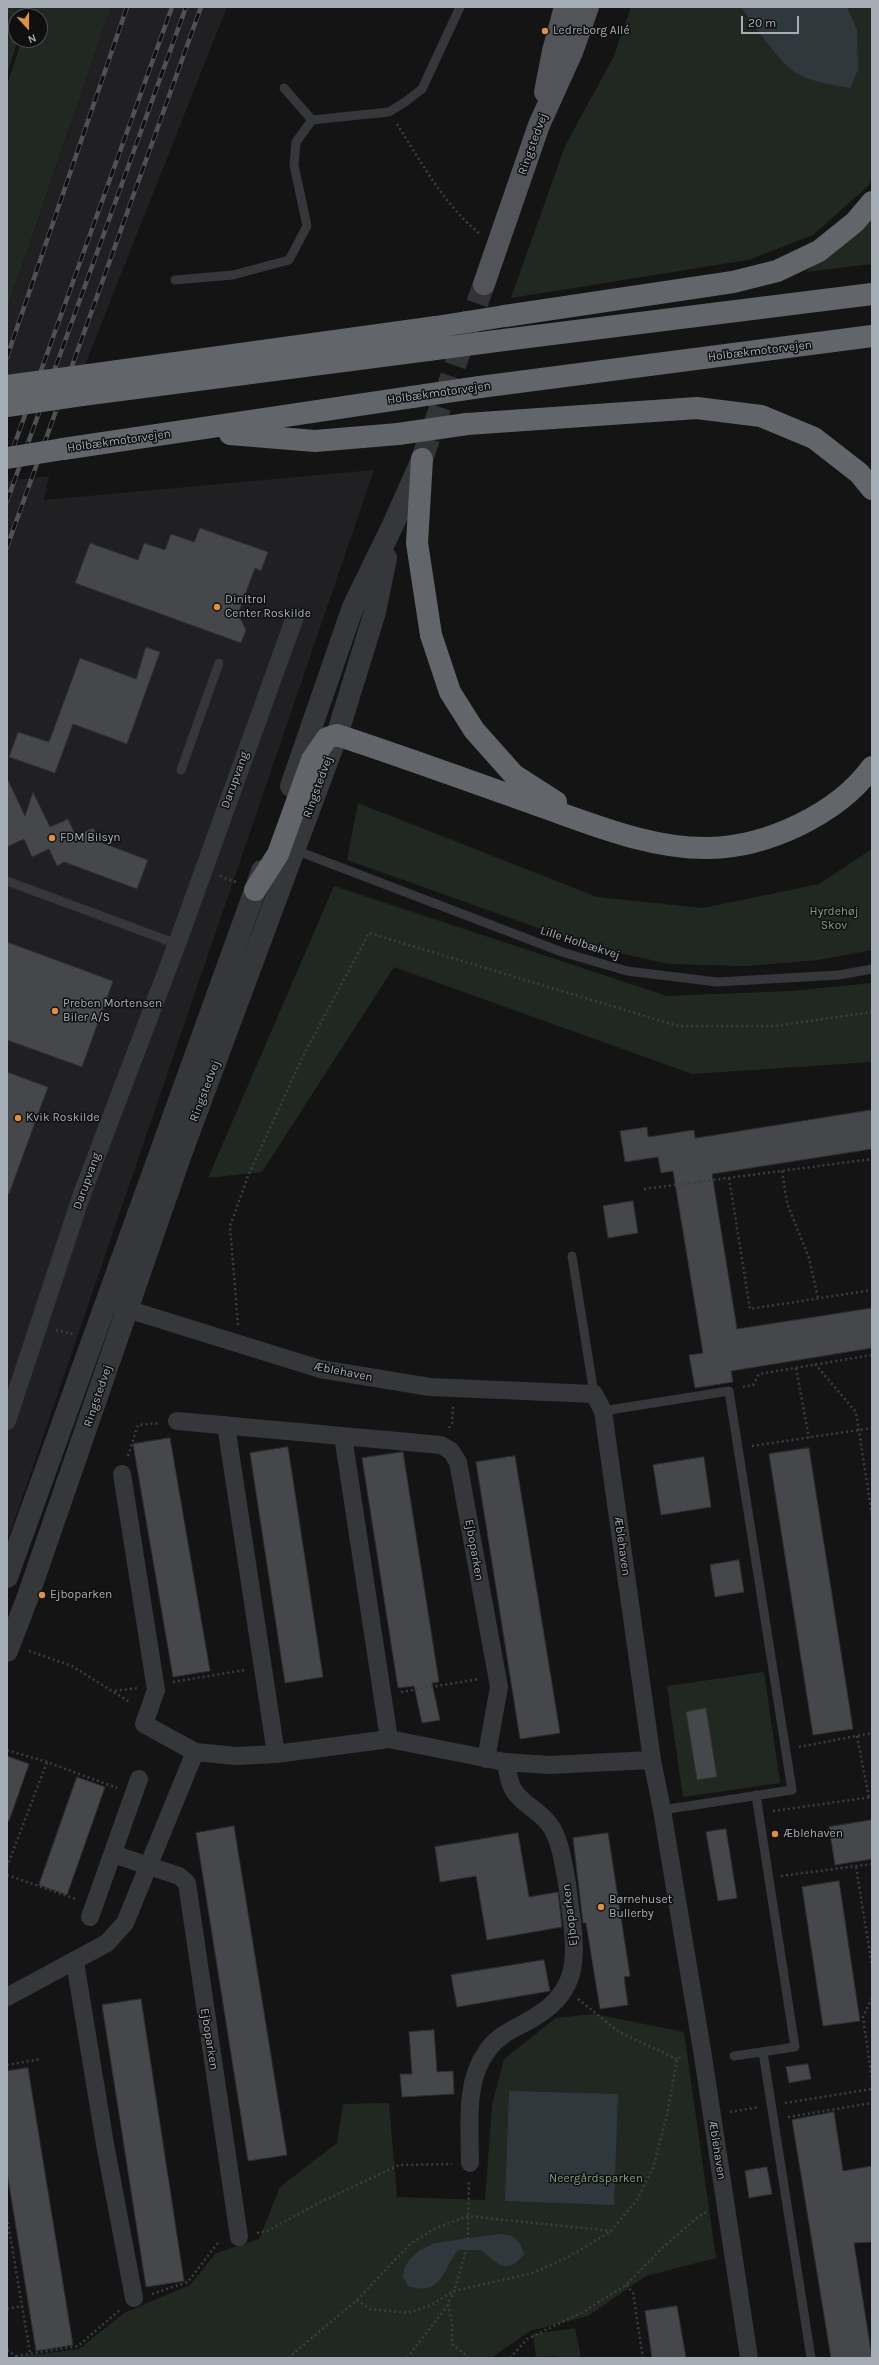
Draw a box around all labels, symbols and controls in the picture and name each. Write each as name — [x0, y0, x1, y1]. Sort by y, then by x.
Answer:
north arrow — [8, 8, 48, 48]
scale bar — [743, 8, 801, 34]
text: 20 m — [748, 16, 776, 30]
place label: Ledreborg Allé — [553, 24, 630, 38]
marker: Ledreborg Allé — [540, 26, 550, 36]
text: N — [26, 31, 38, 46]
street label: Ringstedvej — [515, 111, 551, 177]
street label: Holbækmotorvejen — [707, 337, 813, 365]
street label: Holbækmotorvejen — [386, 379, 492, 407]
street label: Holbækmotorvejen — [66, 427, 172, 455]
place label: Dinitrol Center Roskilde — [225, 593, 311, 621]
marker: Dinitrol Center Roskilde — [212, 602, 222, 612]
street label: Darupvang — [218, 749, 252, 811]
street label: Ringstedvej — [300, 754, 336, 820]
place label: FDM Bilsyn — [60, 831, 121, 845]
marker: FDM Bilsyn — [47, 833, 57, 843]
park label: Hyrdehøj Skov — [810, 905, 858, 933]
street label: Lille Holbækvej — [538, 923, 622, 963]
place label: Preben Mortensen Biler A/S — [63, 997, 162, 1025]
marker: Preben Mortensen Biler A/S — [50, 1006, 60, 1016]
street label: Ringstedvej — [187, 1058, 223, 1124]
place label: Kvik Roskilde — [26, 1111, 100, 1125]
marker: Kvik Roskilde — [13, 1113, 23, 1123]
street label: Darupvang — [70, 1150, 104, 1212]
street label: Æblehaven — [312, 1359, 374, 1385]
street label: Ringstedvej — [81, 1363, 115, 1429]
street label: Æblehaven — [611, 1515, 633, 1577]
street label: Ejboparken — [462, 1518, 486, 1582]
place label: Ejboparken — [50, 1588, 112, 1602]
marker: Ejboparken — [37, 1590, 47, 1600]
place label: Æblehaven — [783, 1827, 843, 1841]
marker: Æblehaven — [770, 1829, 780, 1839]
street label: Ejboparken — [559, 1883, 581, 1947]
place label: Børnehuset Bullerby — [609, 1893, 672, 1921]
marker: Børnehuset Bullerby — [596, 1902, 606, 1912]
street label: Ejboparken — [197, 2007, 221, 2071]
street label: Æblehaven — [705, 2119, 729, 2181]
park label: Neergårdsparken — [549, 2172, 643, 2186]

